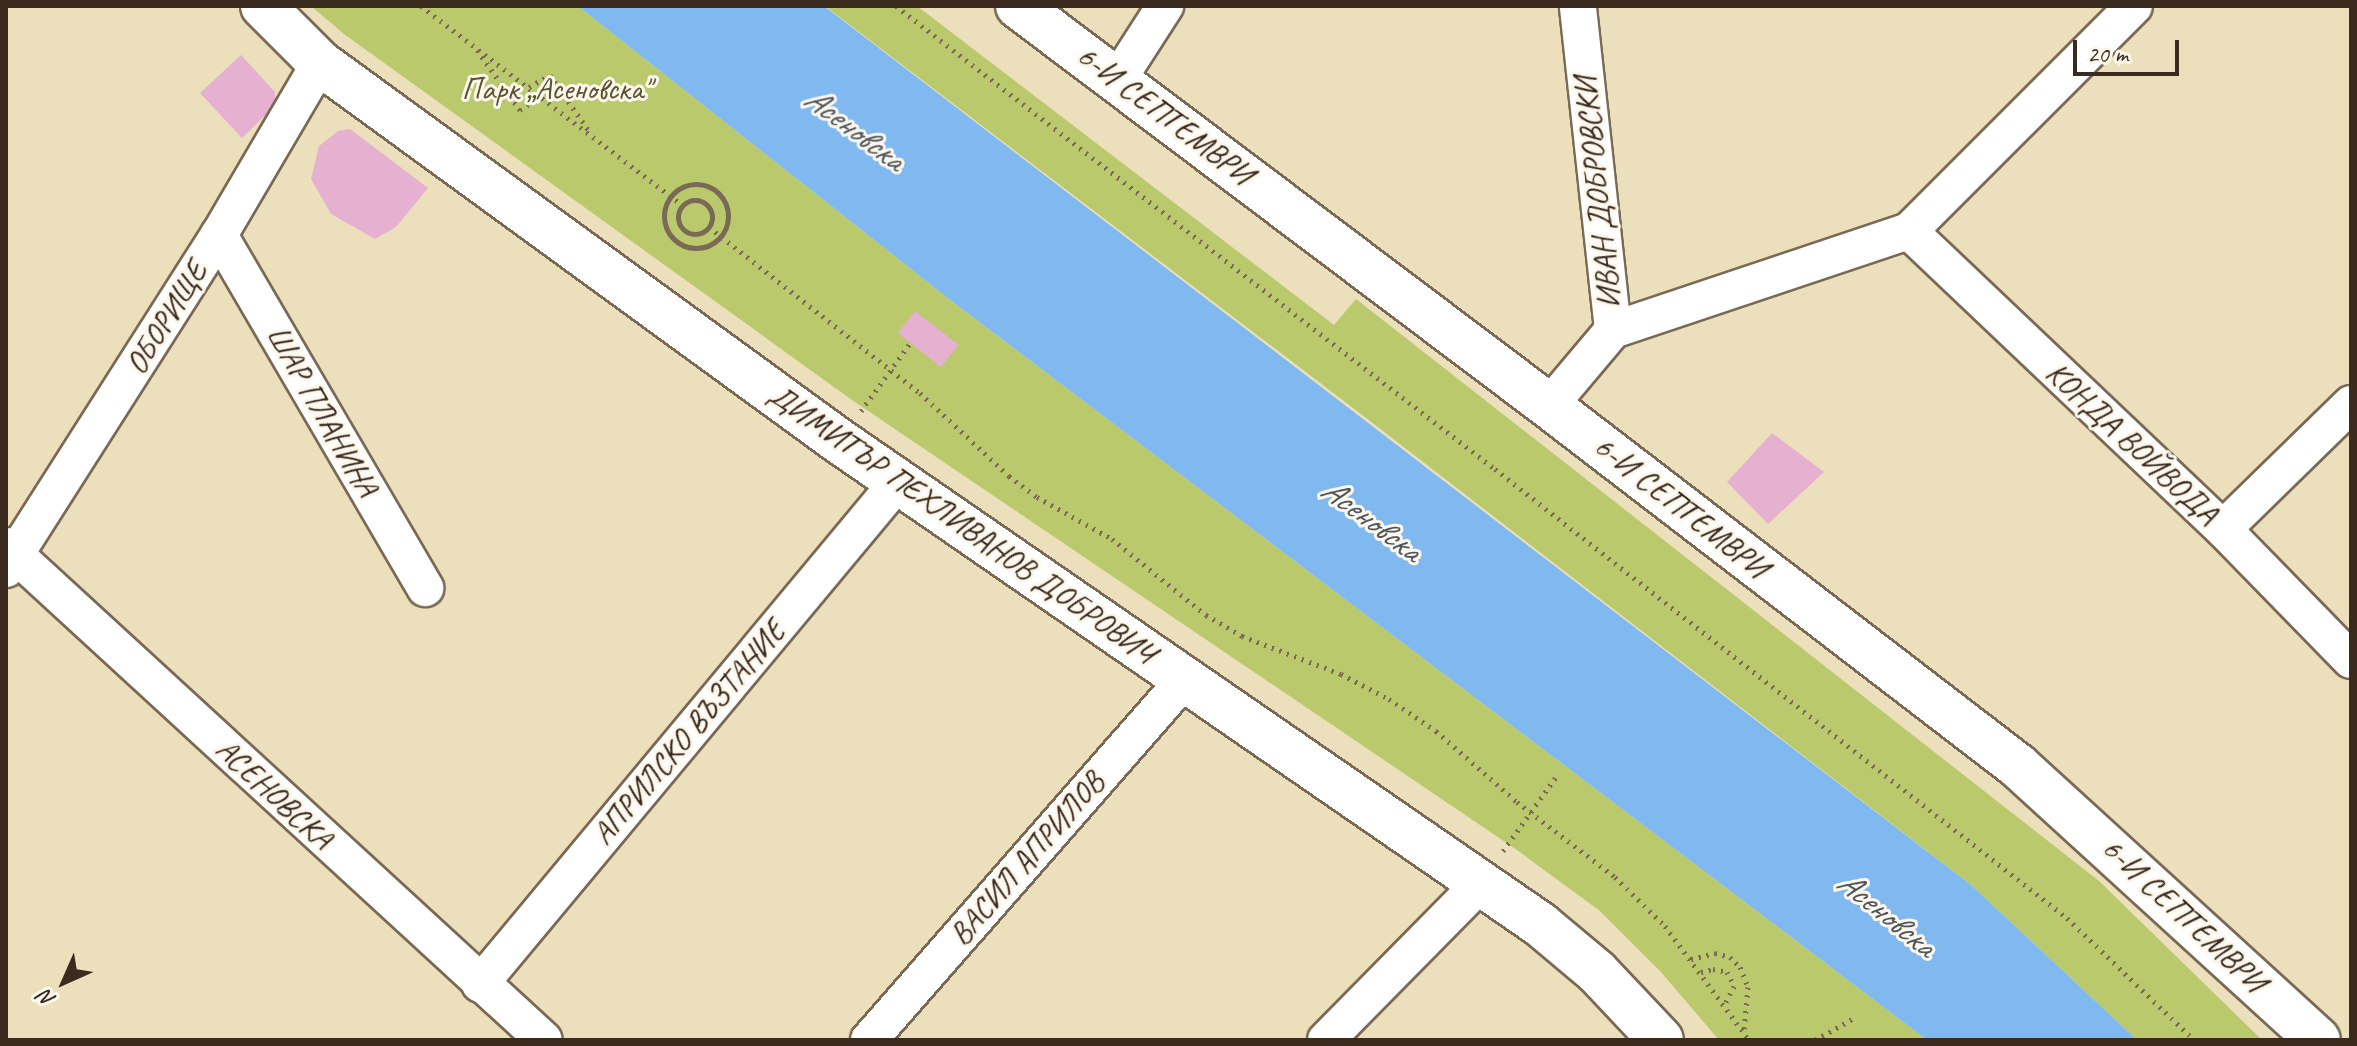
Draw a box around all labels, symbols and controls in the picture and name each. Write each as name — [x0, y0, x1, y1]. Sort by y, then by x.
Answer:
scale bar — [2077, 24, 2183, 74]
street label: 6-И СЕПТЕМВРИ — [1070, 37, 1260, 193]
text: 20 m — [2087, 39, 2128, 69]
park label: Парк „Асеновска" — [462, 70, 650, 108]
street label: ИВАН ДОБРОВСКИ — [1567, 76, 1629, 310]
water label: Асеновска — [797, 77, 913, 179]
street label: ОБОРИЩЕ — [117, 254, 217, 382]
street label: ШАР ПЛАНИНА — [258, 319, 386, 503]
street label: КОНДА ВОЙВОДА — [2038, 354, 2226, 532]
street label: ДИМИТЪР ПЕХЛИВАНОВ ДОБРОВИЧ — [761, 375, 1163, 673]
street label: 6-И СЕПТЕМВРИ — [1587, 428, 1775, 586]
water label: Асеновска — [1314, 468, 1430, 570]
street label: АПРИЛСКО ВЪЗТАНИЕ — [584, 613, 794, 853]
street label: АСЕНОВСКА — [208, 730, 340, 858]
street label: ВАСИЛ АПРИЛОВ — [942, 765, 1112, 953]
street label: 6-И СЕПТЕМВРИ — [2095, 830, 2273, 1000]
water label: Асеновска — [1830, 861, 1944, 965]
north arrow — [24, 942, 104, 1022]
text: N — [32, 984, 62, 1014]

